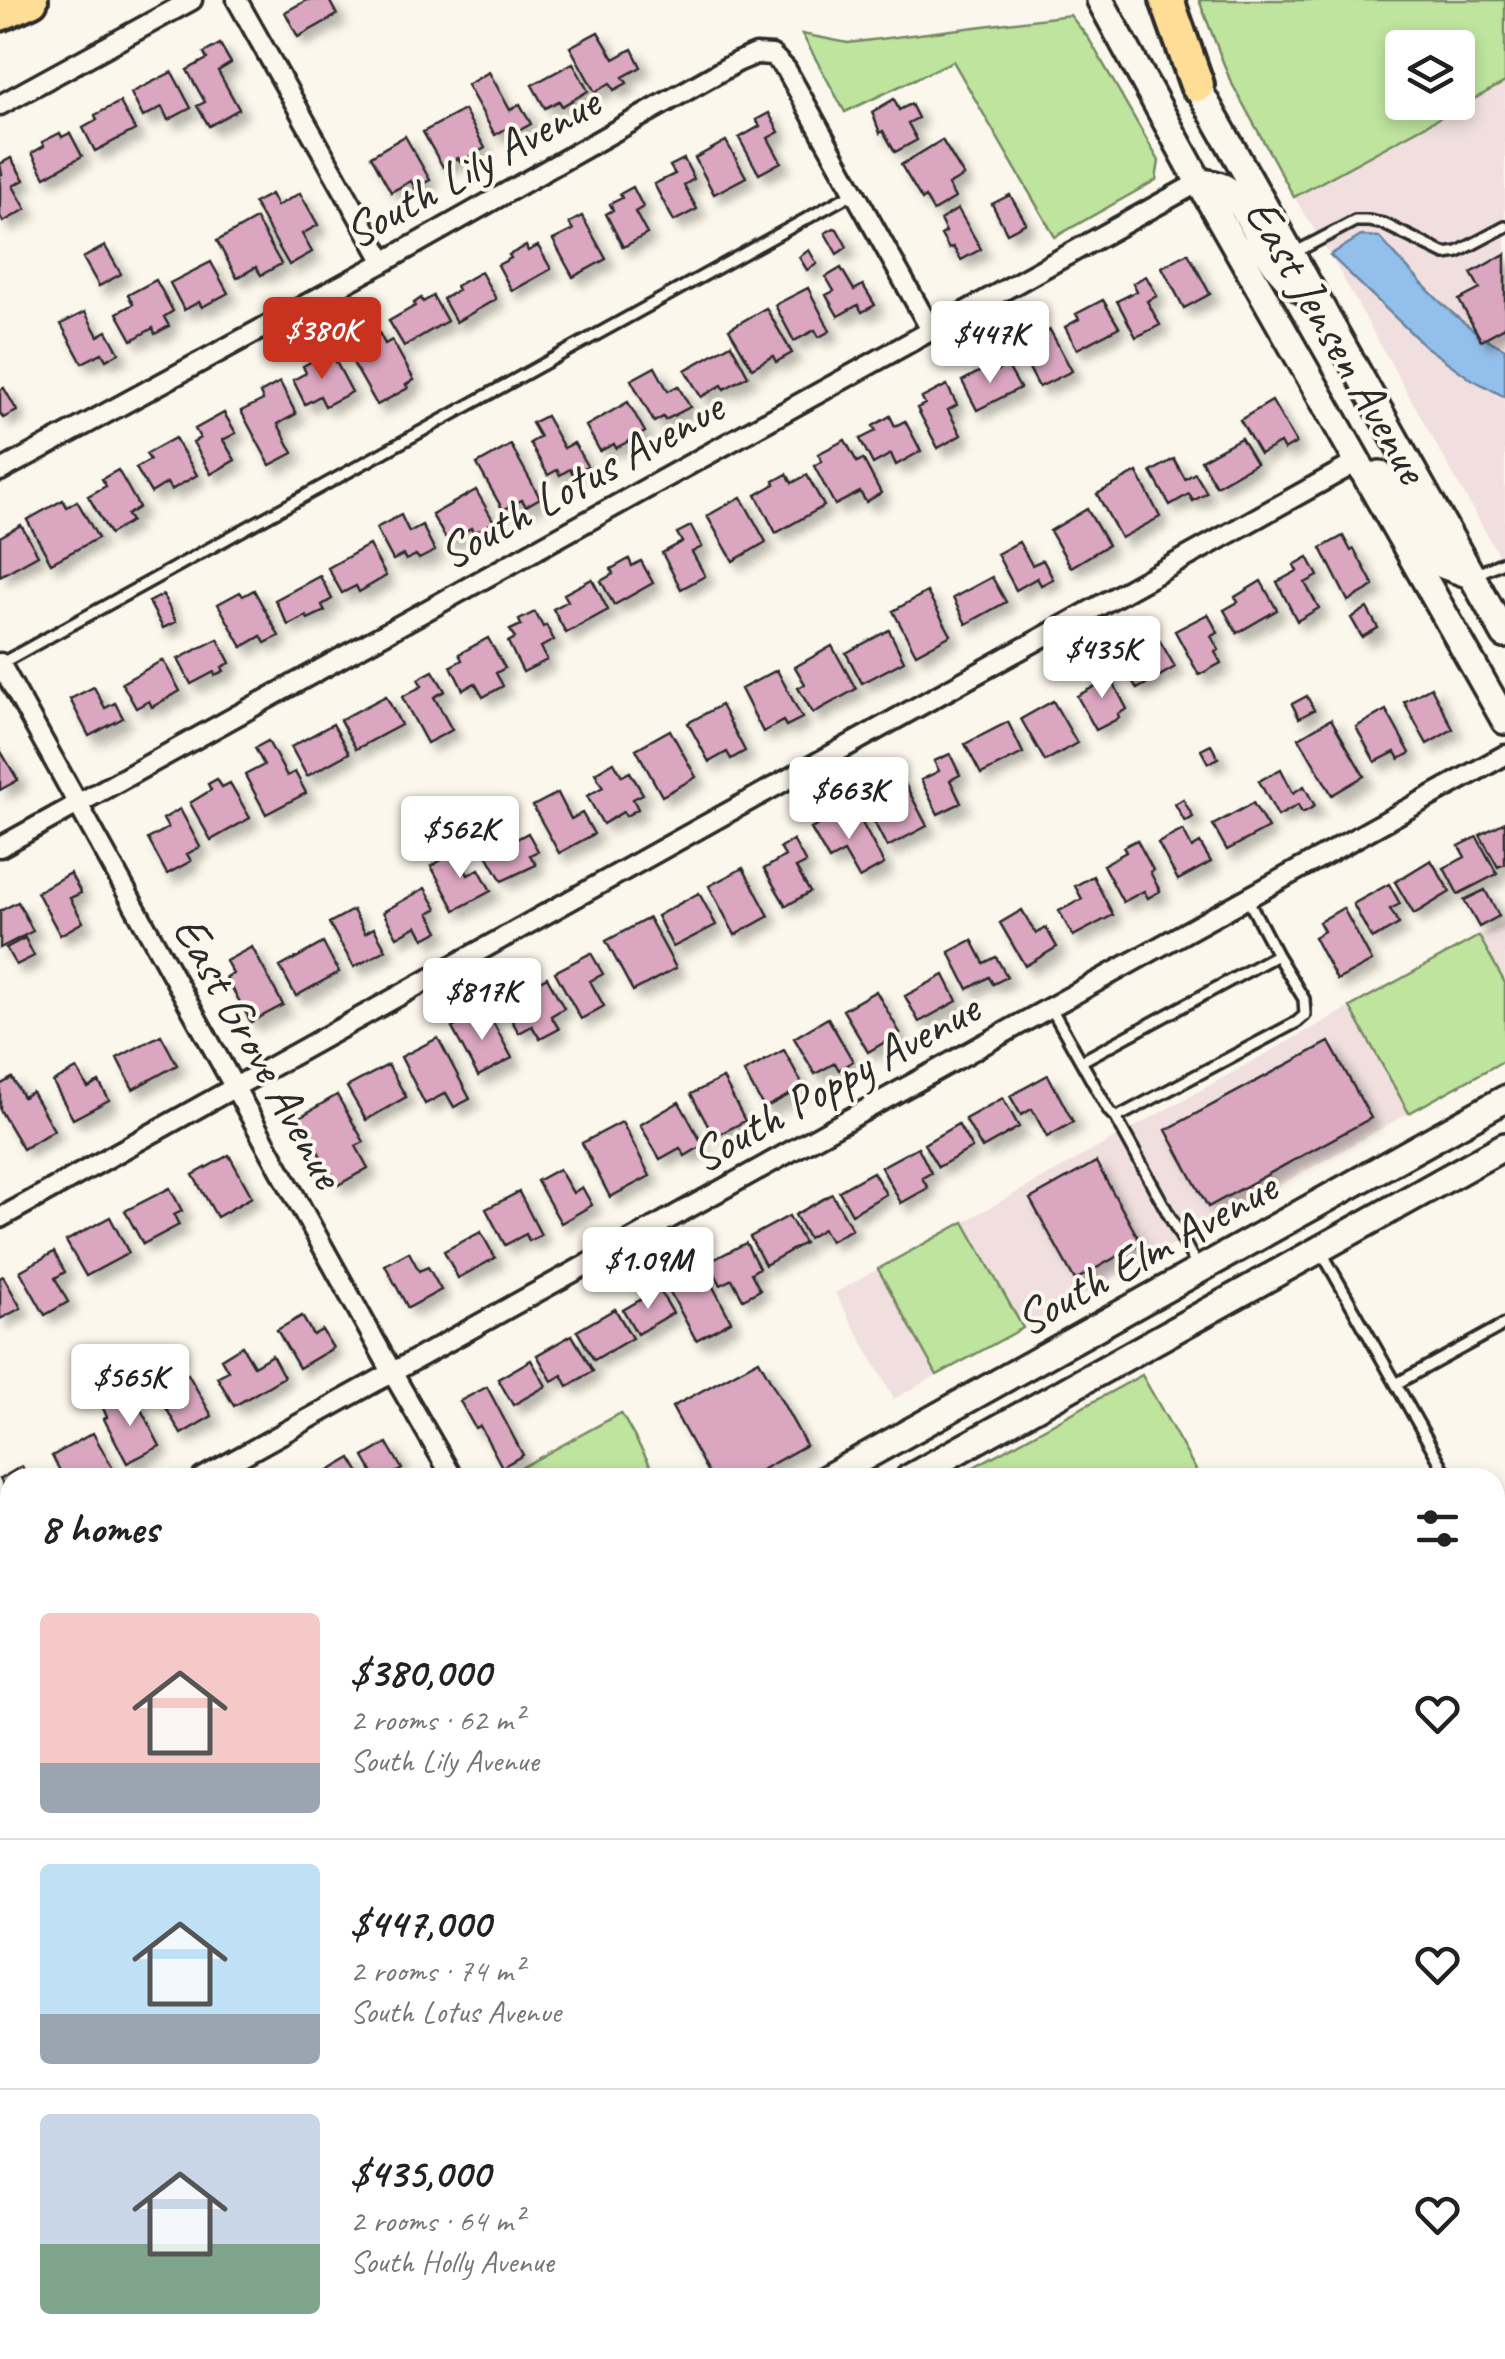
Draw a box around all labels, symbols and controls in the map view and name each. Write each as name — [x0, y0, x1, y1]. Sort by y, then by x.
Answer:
map controls — [1385, 30, 1475, 120]
button: layers — [1385, 30, 1475, 120]
street label: South Lily Avenue — [333, 70, 613, 262]
street label: East Jensen Avenue — [1232, 188, 1444, 496]
pin: $380K — [252, 297, 392, 382]
pin: $447K — [920, 301, 1060, 386]
text: $380K — [285, 309, 359, 350]
text: $447K — [953, 313, 1027, 354]
street label: South Lotus Avenue — [428, 375, 736, 583]
pin: $435K — [1032, 616, 1172, 701]
text: $435K — [1065, 628, 1139, 669]
pin: $663K — [779, 757, 919, 842]
text: $663K — [811, 769, 887, 810]
pin: $562K — [390, 796, 530, 881]
text: $562K — [423, 808, 497, 849]
street label: East Grove Avenue — [160, 905, 360, 1201]
pin: $817K — [412, 958, 552, 1043]
text: $817K — [445, 970, 519, 1011]
street label: South Poppy Avenue — [680, 976, 992, 1186]
street label: South Elm Avenue — [1004, 1155, 1290, 1349]
pin: $1.09M — [567, 1227, 729, 1312]
text: $1.09M — [605, 1239, 691, 1280]
pin: $565K — [60, 1344, 200, 1429]
text: $565K — [93, 1356, 167, 1397]
icon: filters — [1410, 1501, 1465, 1556]
text: 8 homes — [40, 1502, 159, 1555]
text: $380,000 — [350, 1646, 491, 1699]
icon: home — [120, 1653, 240, 1773]
icon: heart — [1410, 1686, 1465, 1741]
text: 2 rooms · 62 m² — [350, 1699, 523, 1740]
text: South Lily Avenue — [350, 1740, 539, 1781]
text: $447,000 — [350, 1897, 490, 1950]
icon: home — [120, 1904, 240, 2024]
icon: heart — [1410, 1937, 1465, 1992]
text: 2 rooms · 74 m² — [350, 1950, 523, 1991]
text: South Lotus Avenue — [350, 1991, 561, 2032]
text: $435,000 — [350, 2147, 490, 2200]
icon: home — [120, 2154, 240, 2274]
icon: heart — [1410, 2187, 1465, 2242]
text: 2 rooms · 64 m² — [350, 2200, 523, 2241]
text: South Holly Avenue — [350, 2241, 554, 2282]

